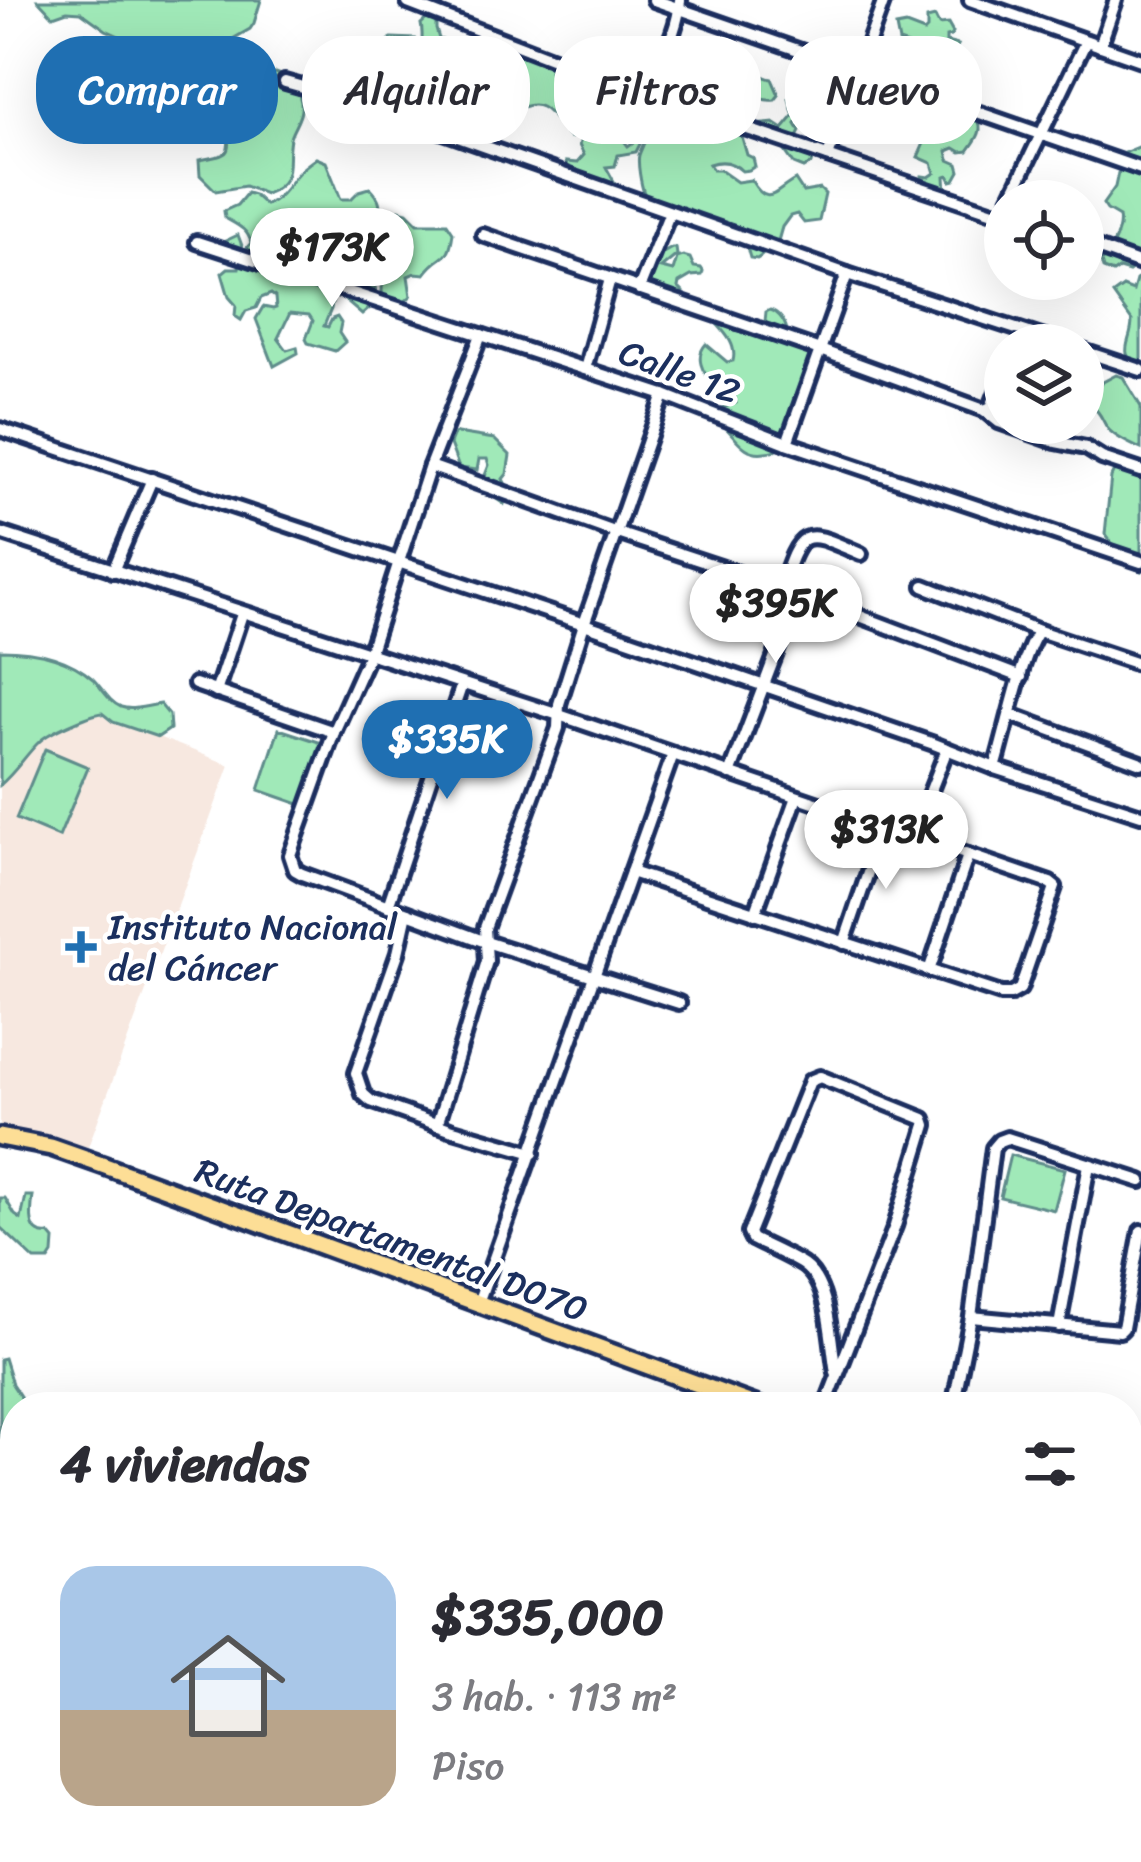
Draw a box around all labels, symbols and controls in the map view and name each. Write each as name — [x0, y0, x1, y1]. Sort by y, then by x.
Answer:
chip: Comprar — [36, 36, 278, 144]
chip: Alquilar — [302, 36, 530, 144]
chip: Filtros — [554, 36, 761, 144]
chip: Nuevo — [785, 36, 982, 144]
map controls — [984, 180, 1104, 444]
button: locate — [984, 180, 1104, 300]
pin: $173K — [248, 208, 416, 310]
text: $173K — [277, 212, 387, 281]
street label: Calle 12 — [610, 320, 749, 423]
button: layers — [984, 324, 1104, 444]
pin: $395K — [692, 564, 860, 666]
text: $395K — [716, 568, 836, 637]
pin: $335K — [363, 700, 531, 802]
text: $335K — [389, 704, 505, 773]
pin: $313K — [802, 790, 970, 892]
text: $313K — [831, 794, 941, 863]
place label: Instituto Nacional del Cáncer — [107, 895, 398, 1000]
marker: Instituto Nacional del Cáncer — [65, 931, 97, 963]
street label: Ruta Departamental D070 — [186, 1139, 597, 1341]
text: 4 viviendas — [60, 1419, 309, 1509]
icon: filters — [1017, 1431, 1083, 1497]
text: $335,000 — [432, 1572, 664, 1662]
icon: home — [156, 1614, 300, 1758]
text: 3 hab. · 113 m² — [432, 1662, 677, 1731]
text: Piso — [432, 1731, 504, 1800]

